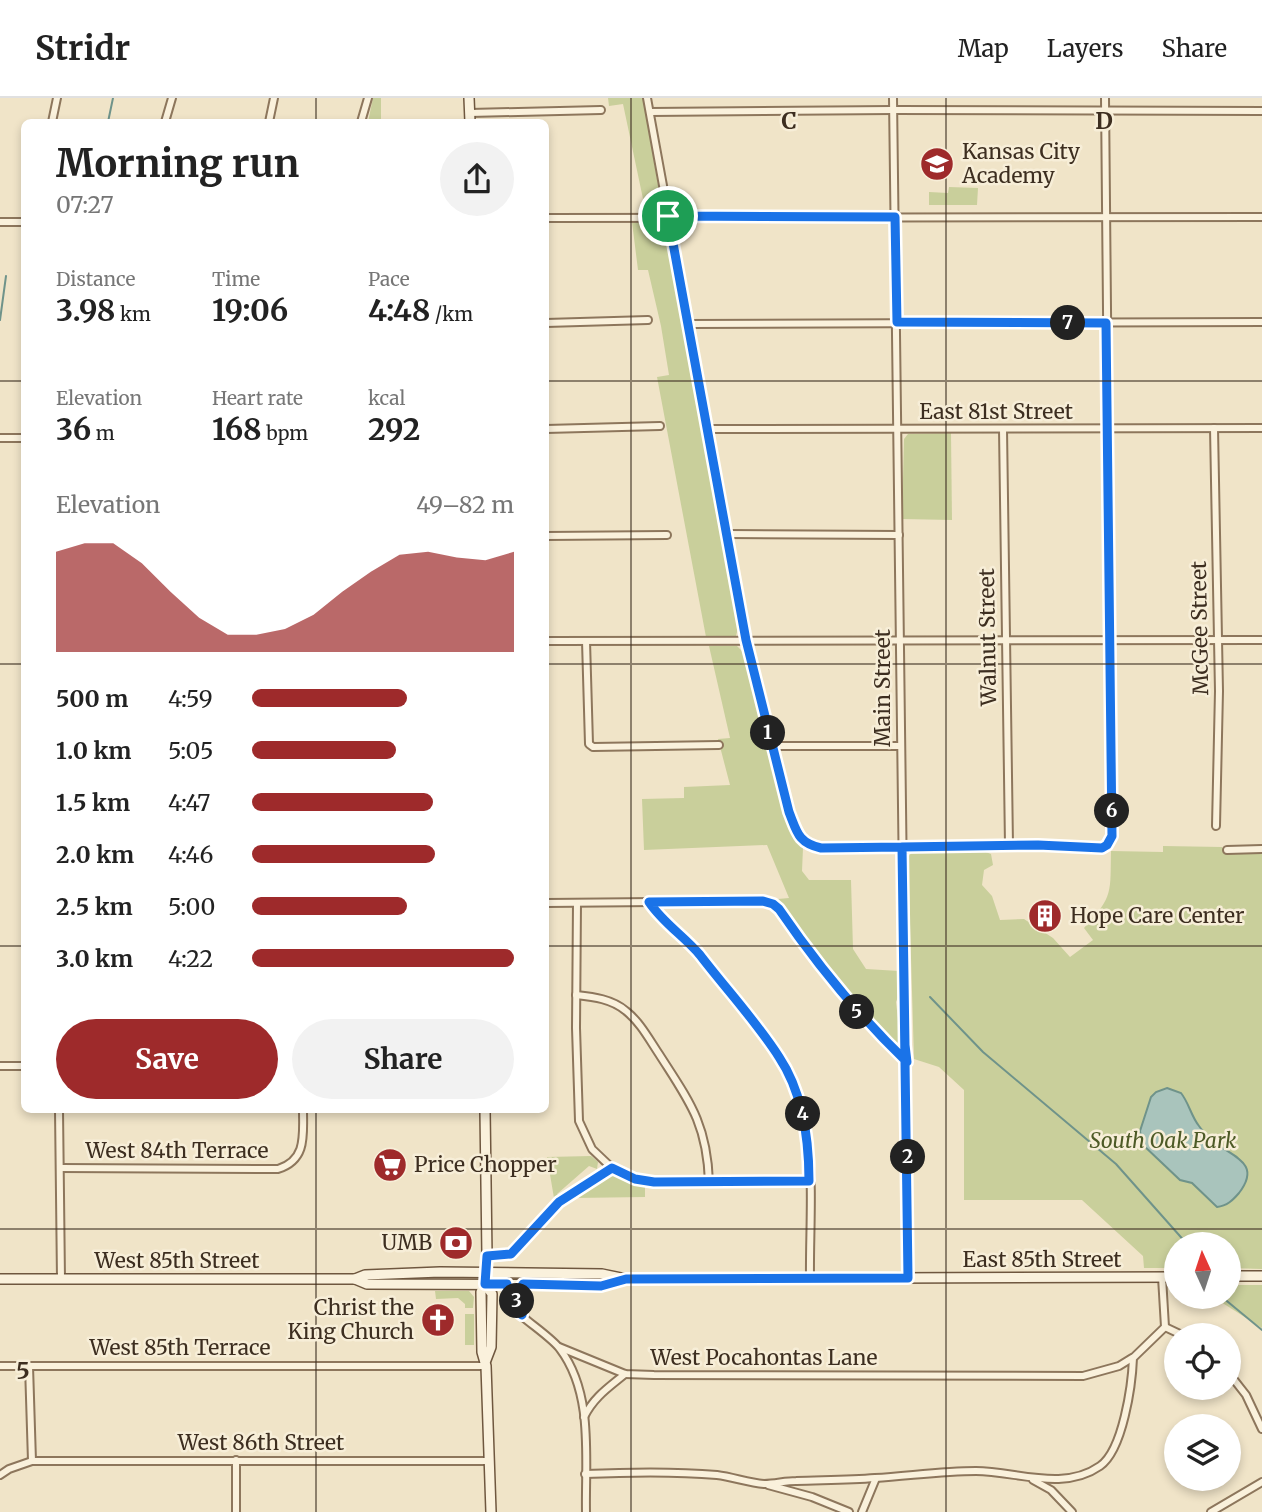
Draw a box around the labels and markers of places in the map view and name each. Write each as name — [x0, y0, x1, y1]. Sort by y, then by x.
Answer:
place label: Kansas City Academy — [961, 138, 1081, 189]
school or university icon: Kansas City Academy — [918, 145, 956, 183]
pin — [638, 186, 698, 246]
pin: 7 — [1050, 306, 1086, 341]
pin: 1 — [750, 716, 786, 750]
pin: 6 — [1094, 794, 1130, 828]
building icon: Hope Care Center — [1026, 897, 1064, 935]
place label: Hope Care Center — [1070, 902, 1244, 929]
pin: 5 — [840, 995, 874, 1030]
pin: 4 — [786, 1096, 820, 1132]
pin: 2 — [890, 1140, 926, 1174]
supermarket icon: Price Chopper — [371, 1146, 409, 1184]
place label: Price Chopper — [414, 1151, 557, 1178]
bank icon: UMB — [437, 1224, 475, 1262]
place label: UMB — [382, 1229, 432, 1256]
pin: 3 — [500, 1284, 534, 1318]
place label: Christ the King Church — [288, 1294, 414, 1345]
church icon: Christ the King Church — [419, 1301, 457, 1339]

